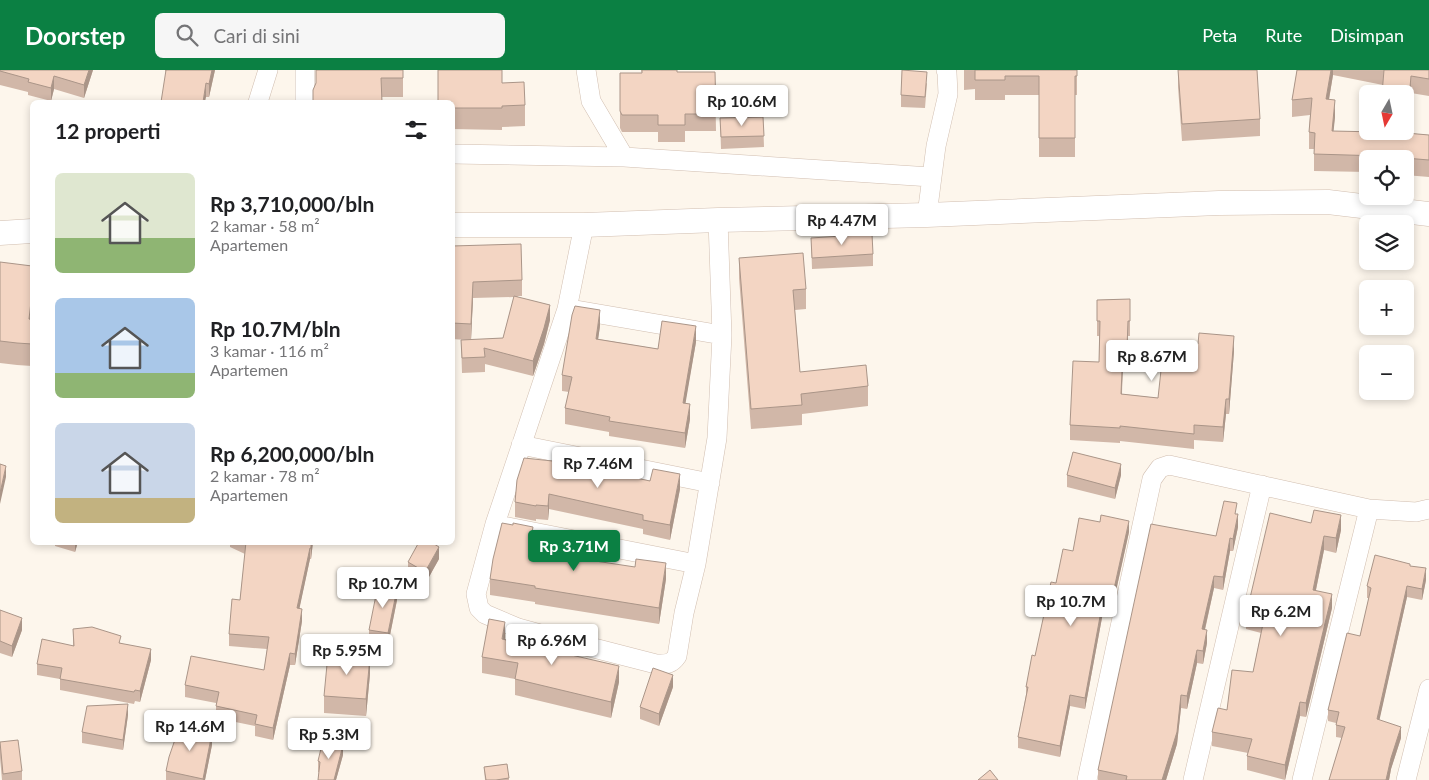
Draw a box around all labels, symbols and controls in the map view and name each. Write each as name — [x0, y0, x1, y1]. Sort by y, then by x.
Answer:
search box — [155, 13, 505, 58]
text: Doorstep — [25, 21, 125, 50]
icon: search — [173, 21, 201, 49]
text: Cari di sini — [213, 24, 300, 47]
text: Peta — [1202, 24, 1237, 46]
text: Rute — [1265, 24, 1302, 46]
text: Disimpan — [1330, 24, 1404, 46]
pin: Rp 10.6M — [690, 85, 794, 127]
north arrow — [1359, 85, 1414, 140]
map controls — [1359, 85, 1414, 400]
text: Rp 10.6M — [707, 91, 777, 110]
icon: filters — [402, 116, 430, 144]
text: 12 properti — [55, 118, 160, 143]
button: locate — [1359, 150, 1414, 205]
text: Rp 3,710,000/bln — [210, 191, 374, 216]
icon: home — [95, 193, 155, 253]
pin: Rp 4.47M — [790, 204, 894, 246]
text: Rp 4.47M — [807, 210, 877, 229]
button: layers — [1359, 215, 1414, 270]
text: 2 kamar · 58 m² — [210, 216, 320, 235]
text: Apartemen — [210, 235, 288, 254]
button: + — [1359, 280, 1414, 335]
text: Rp 10.7M/bln — [210, 316, 341, 341]
icon: home — [95, 318, 155, 378]
pin: Rp 8.67M — [1100, 340, 1204, 382]
text: 3 kamar · 116 m² — [210, 341, 329, 360]
button: − — [1359, 345, 1414, 400]
text: Rp 8.67M — [1117, 346, 1187, 365]
text: Apartemen — [210, 360, 288, 379]
text: Rp 6,200,000/bln — [210, 441, 374, 466]
icon: home — [95, 443, 155, 503]
pin: Rp 7.46M — [546, 446, 650, 489]
text: Rp 7.46M — [563, 453, 633, 472]
text: 2 kamar · 78 m² — [210, 466, 320, 485]
text: Apartemen — [210, 485, 288, 504]
pin: Rp 3.71M — [522, 530, 626, 572]
text: Rp 3.71M — [539, 536, 609, 555]
pin: Rp 10.7M — [331, 566, 435, 609]
text: Rp 10.7M — [348, 573, 418, 592]
pin: Rp 10.7M — [1019, 584, 1123, 627]
text: Rp 10.7M — [1036, 591, 1106, 610]
pin: Rp 6.2M — [1235, 594, 1327, 637]
text: Rp 6.2M — [1251, 601, 1311, 620]
pin: Rp 6.96M — [500, 624, 604, 666]
text: Rp 6.96M — [517, 630, 587, 649]
pin: Rp 5.95M — [295, 634, 399, 676]
text: Rp 5.95M — [312, 640, 382, 659]
pin: Rp 14.6M — [138, 710, 242, 752]
text: Rp 14.6M — [155, 716, 225, 735]
pin: Rp 5.3M — [283, 718, 375, 760]
text: Rp 5.3M — [299, 724, 359, 743]

